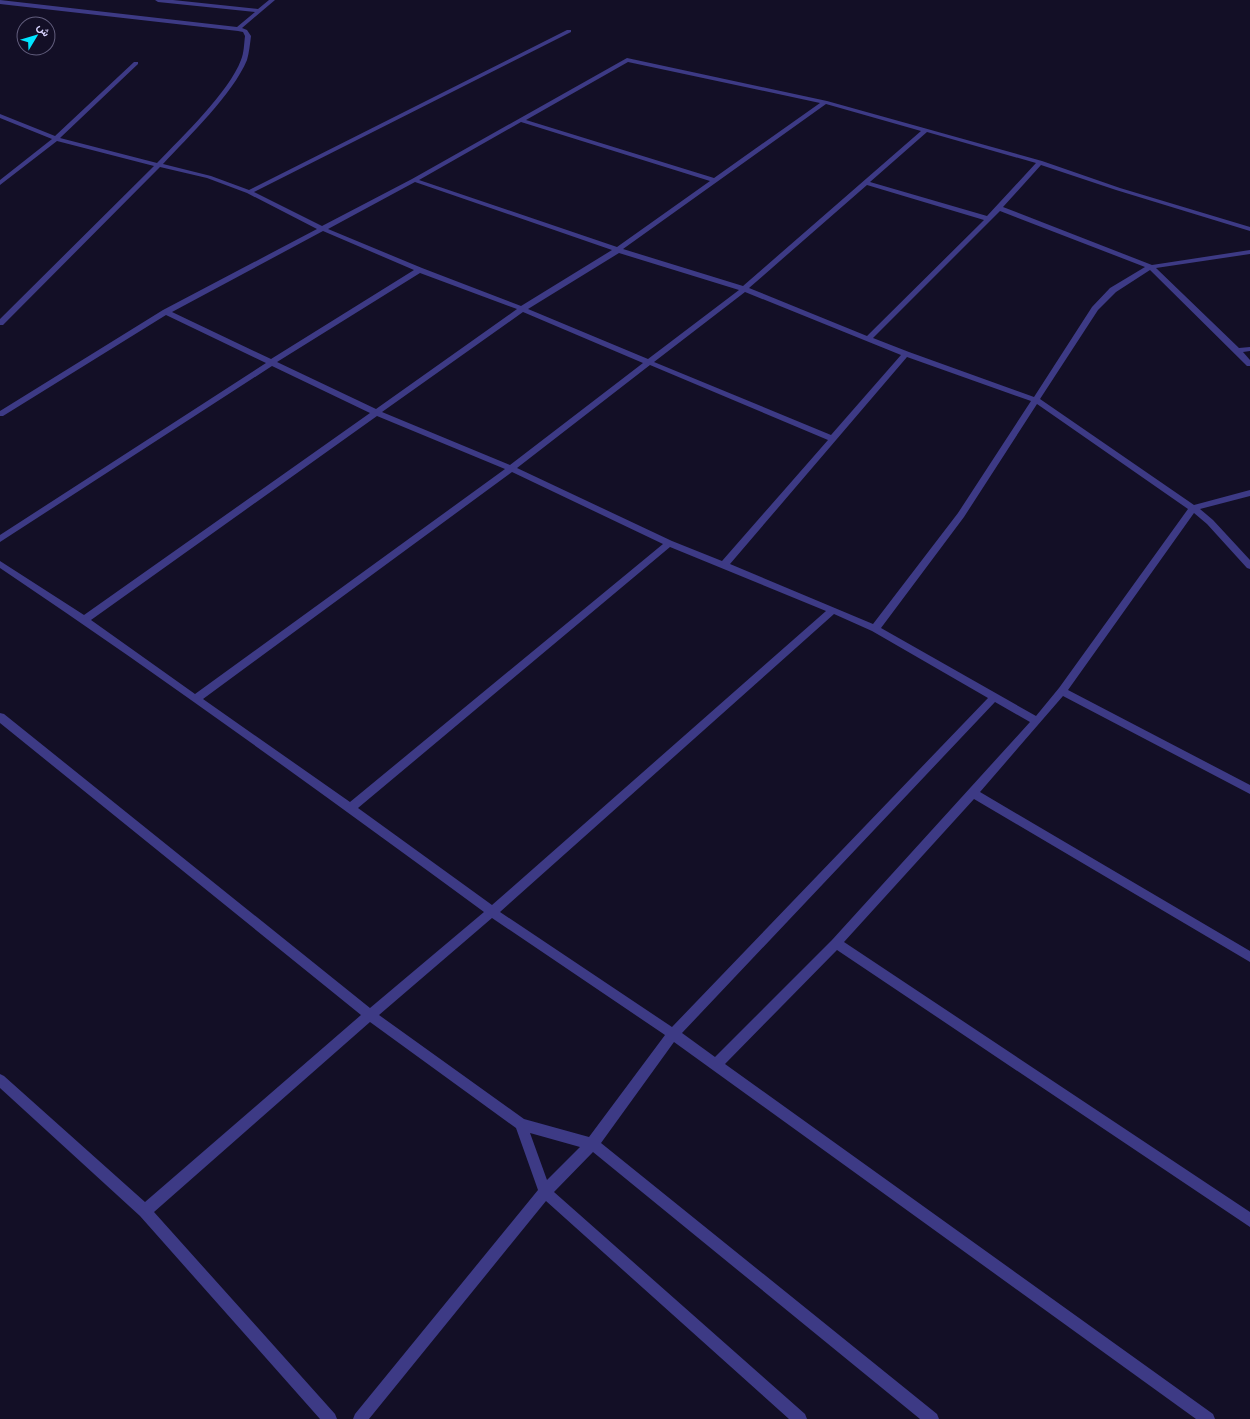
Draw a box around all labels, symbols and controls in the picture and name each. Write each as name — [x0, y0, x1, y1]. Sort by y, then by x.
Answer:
north arrow — [16, 16, 56, 56]
text: ش — [34, 21, 53, 39]

